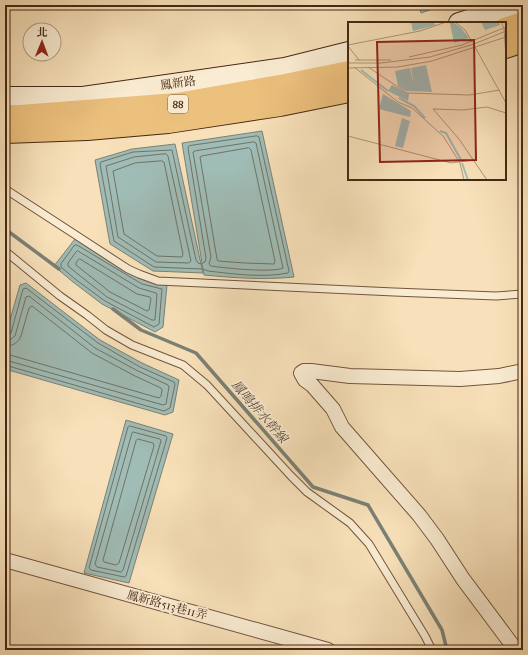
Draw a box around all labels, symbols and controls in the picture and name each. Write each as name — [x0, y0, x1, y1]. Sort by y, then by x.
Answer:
north arrow — [22, 22, 62, 62]
inset map — [348, 22, 506, 180]
text: 北 — [37, 26, 48, 39]
street label: 鳳新路 — [159, 74, 197, 92]
road number: 88 — [168, 95, 188, 113]
water label: 鳳鳴排水幹線 — [228, 377, 292, 447]
street label: 鳳新路513巷11弄 — [125, 588, 209, 622]

